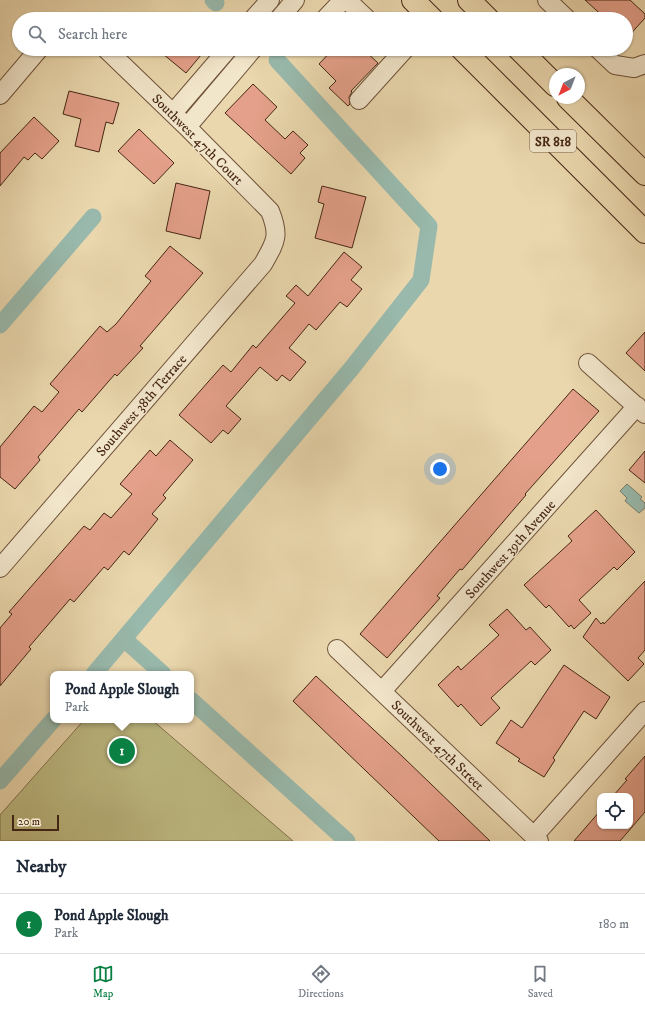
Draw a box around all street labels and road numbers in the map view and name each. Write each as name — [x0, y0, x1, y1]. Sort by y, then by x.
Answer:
street label: Southwest 47th Court — [148, 90, 247, 190]
road number: SR 818 — [530, 130, 576, 152]
street label: Southwest 38th Terrace — [92, 351, 191, 461]
street label: Southwest 39th Avenue — [462, 496, 560, 603]
street label: Southwest 47th Street — [387, 697, 488, 795]

